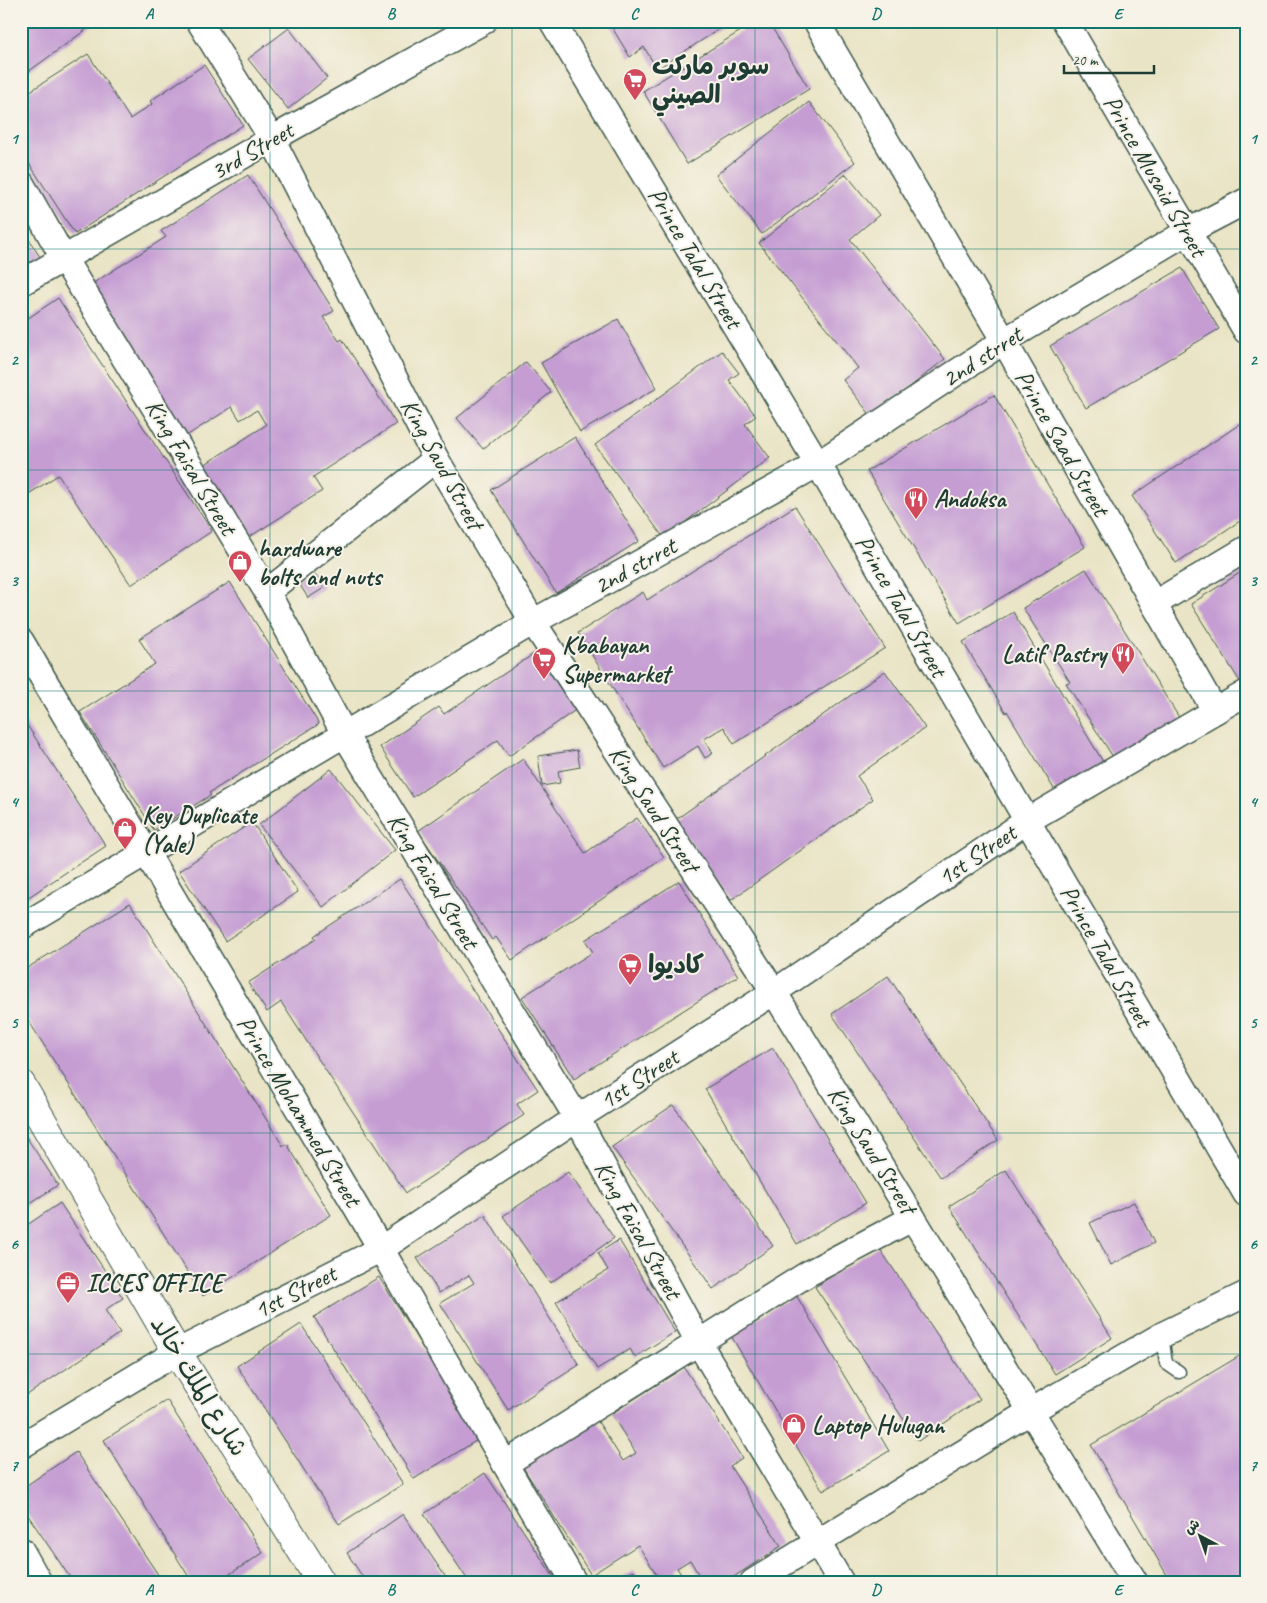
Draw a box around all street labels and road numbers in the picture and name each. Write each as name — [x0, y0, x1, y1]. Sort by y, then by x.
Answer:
street label: Prince Musaid Street — [1096, 89, 1216, 265]
street label: 3rd Street — [205, 113, 301, 187]
street label: Prince Talal Street — [640, 182, 751, 337]
street label: 2nd strret — [936, 318, 1031, 395]
street label: Prince Saad Street — [1007, 364, 1118, 524]
street label: King Faisal Street — [138, 393, 245, 543]
street label: King Saud Street — [393, 393, 493, 538]
street label: 2nd strret — [588, 529, 684, 602]
street label: Prince Talal Street — [847, 529, 956, 685]
street label: King Saud Street — [601, 740, 709, 881]
street label: King Faisal Street — [380, 807, 487, 957]
street label: 1st Street — [932, 816, 1025, 893]
street label: Prince Talal Street — [1052, 879, 1161, 1035]
street label: Prince Mohammed Street — [229, 1010, 370, 1214]
street label: 1st Street — [593, 1040, 687, 1116]
street label: King Saud Street — [820, 1080, 926, 1223]
street label: King Faisal Street — [587, 1155, 690, 1307]
street label: 1st Street — [249, 1257, 344, 1326]
street label: شارع الملك خالد — [142, 1310, 255, 1463]

